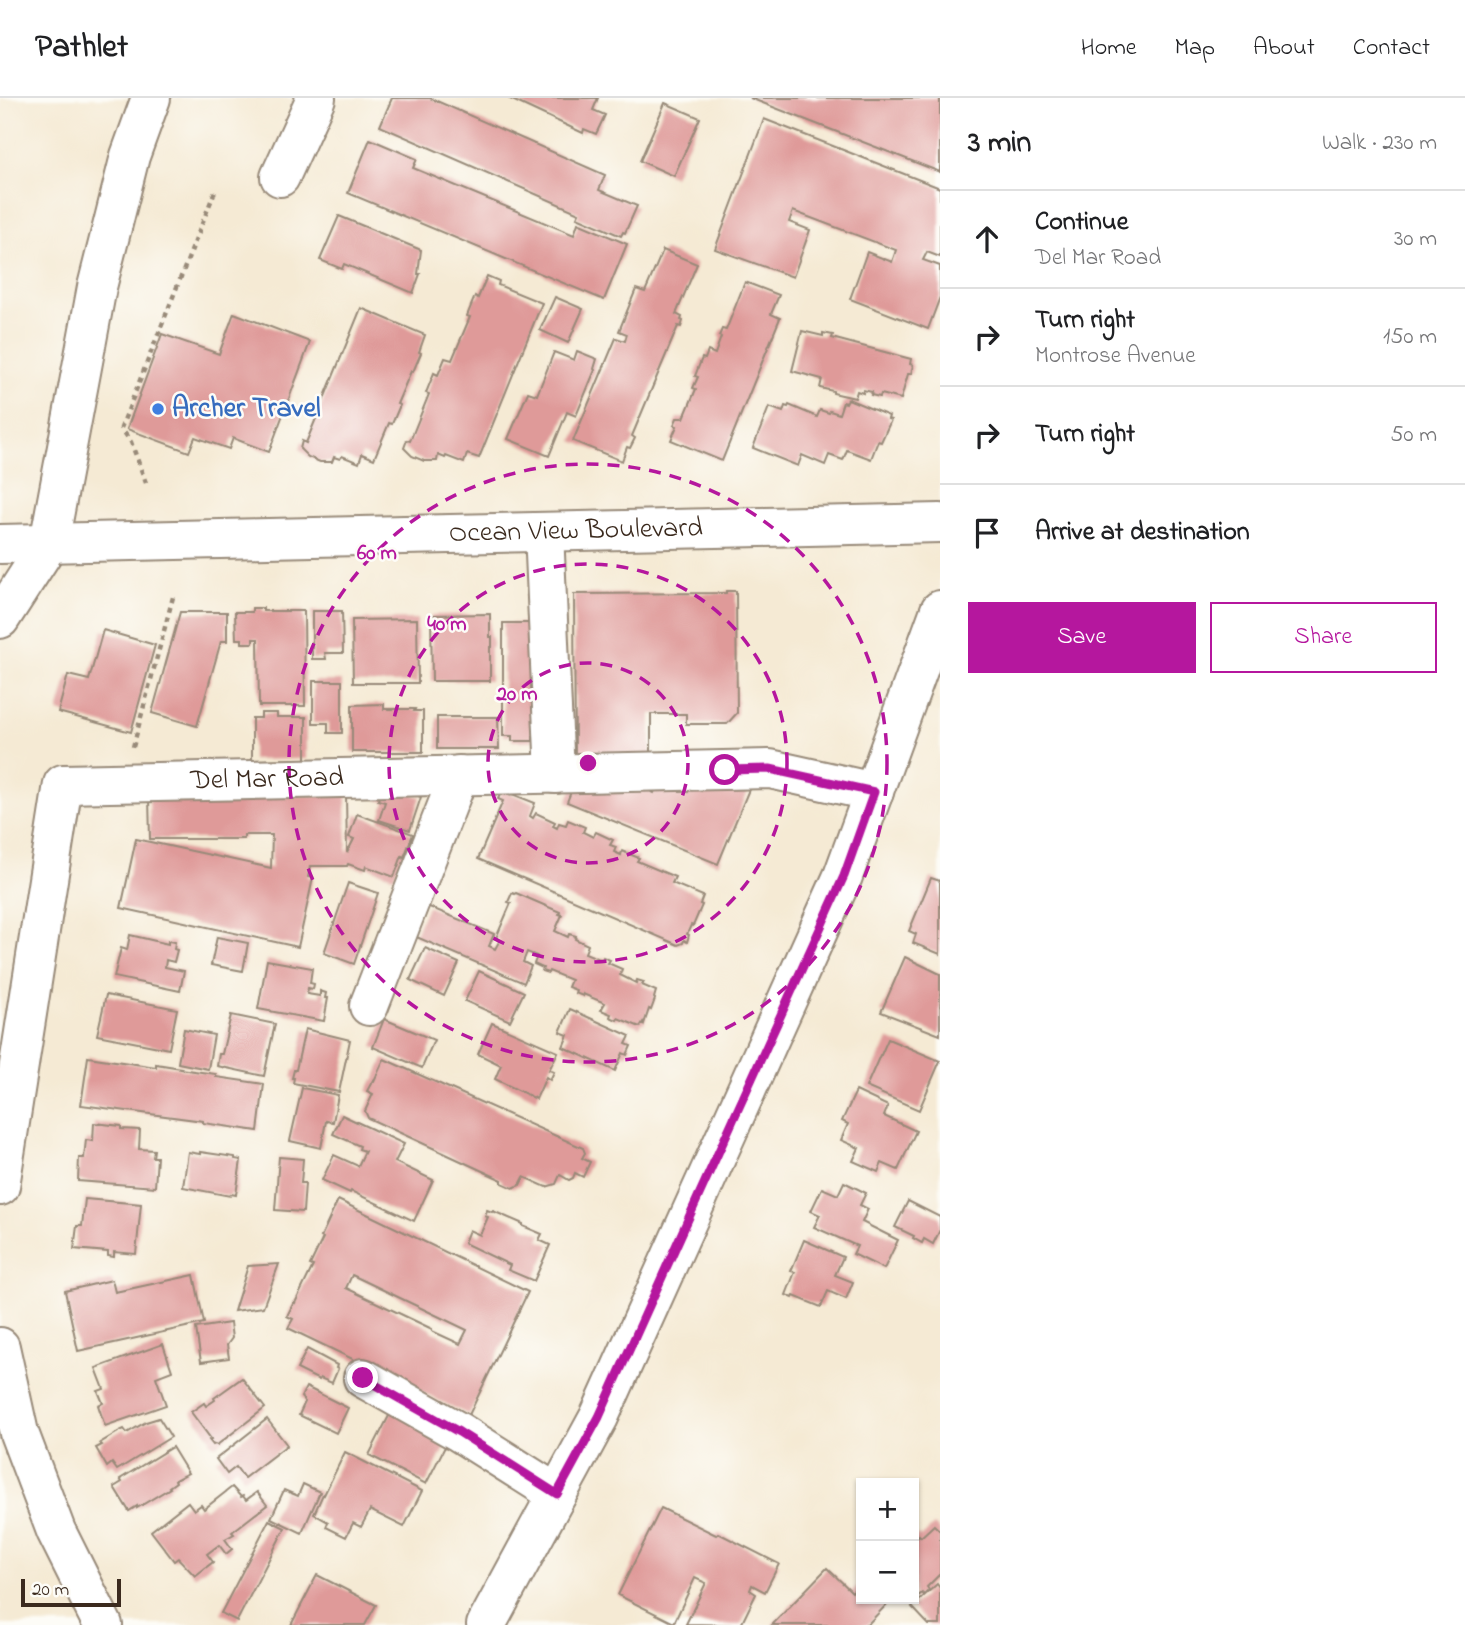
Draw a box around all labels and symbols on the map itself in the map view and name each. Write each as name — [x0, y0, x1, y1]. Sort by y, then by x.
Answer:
place label: Archer Travel — [172, 389, 321, 430]
marker: Archer Travel — [150, 401, 166, 417]
street label: Ocean View Boulevard — [448, 508, 703, 554]
text: 60 m — [357, 539, 397, 569]
text: 40 m — [427, 610, 467, 640]
text: 20 m — [495, 680, 538, 710]
centre of rings — [576, 751, 600, 775]
route start — [709, 754, 740, 785]
street label: Del Mar Road — [189, 758, 345, 802]
route end — [347, 1362, 378, 1393]
scale bar — [21, 1576, 121, 1608]

